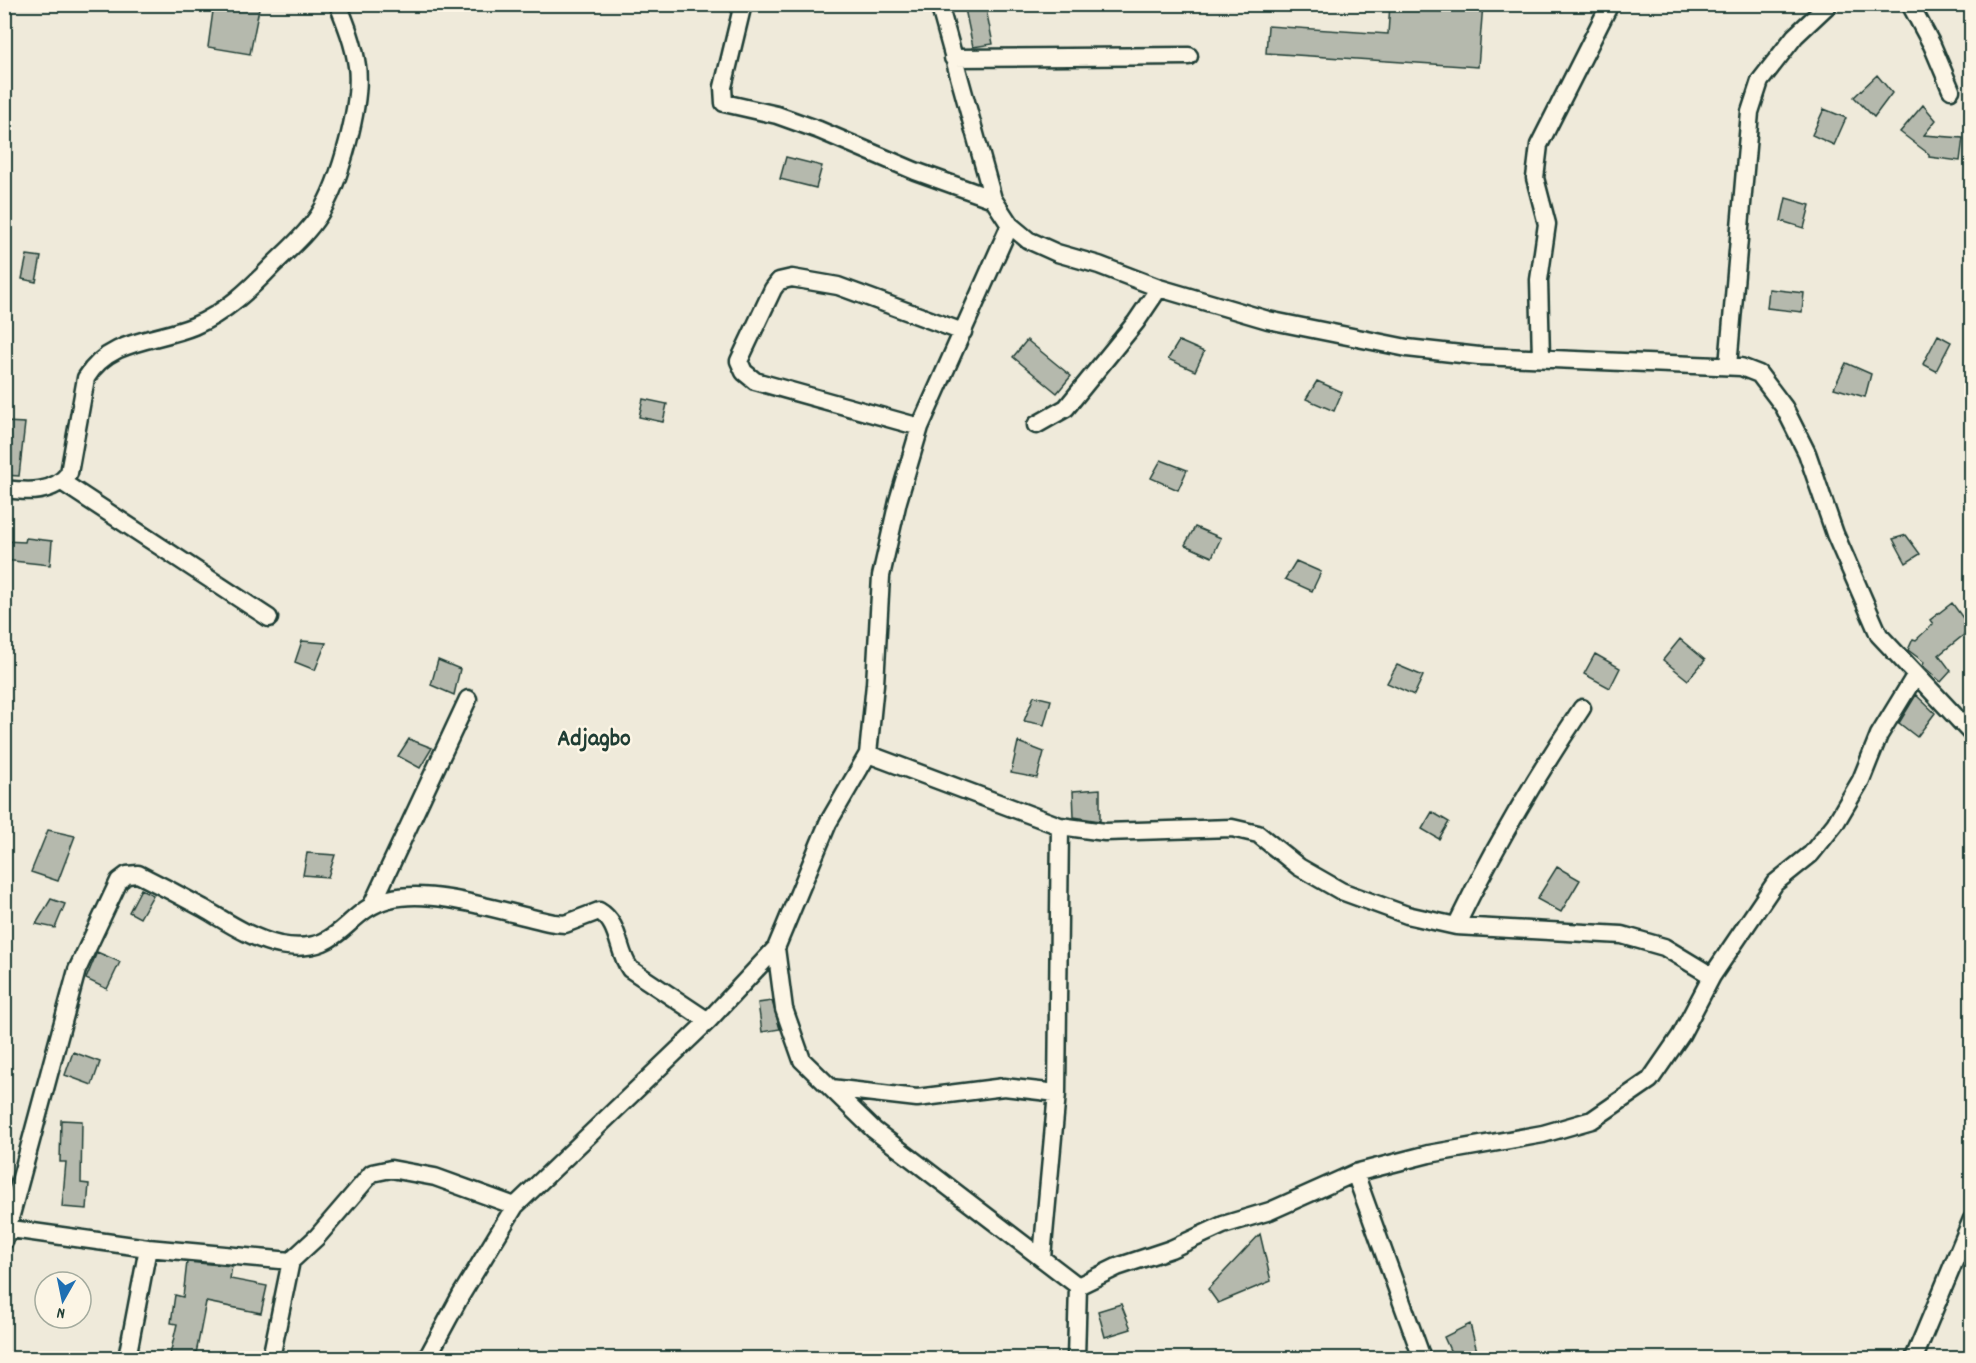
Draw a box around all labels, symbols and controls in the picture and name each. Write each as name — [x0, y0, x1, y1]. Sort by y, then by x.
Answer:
district label: Adjagbo — [557, 723, 631, 757]
north arrow — [33, 1270, 93, 1330]
text: N — [55, 1300, 67, 1324]

